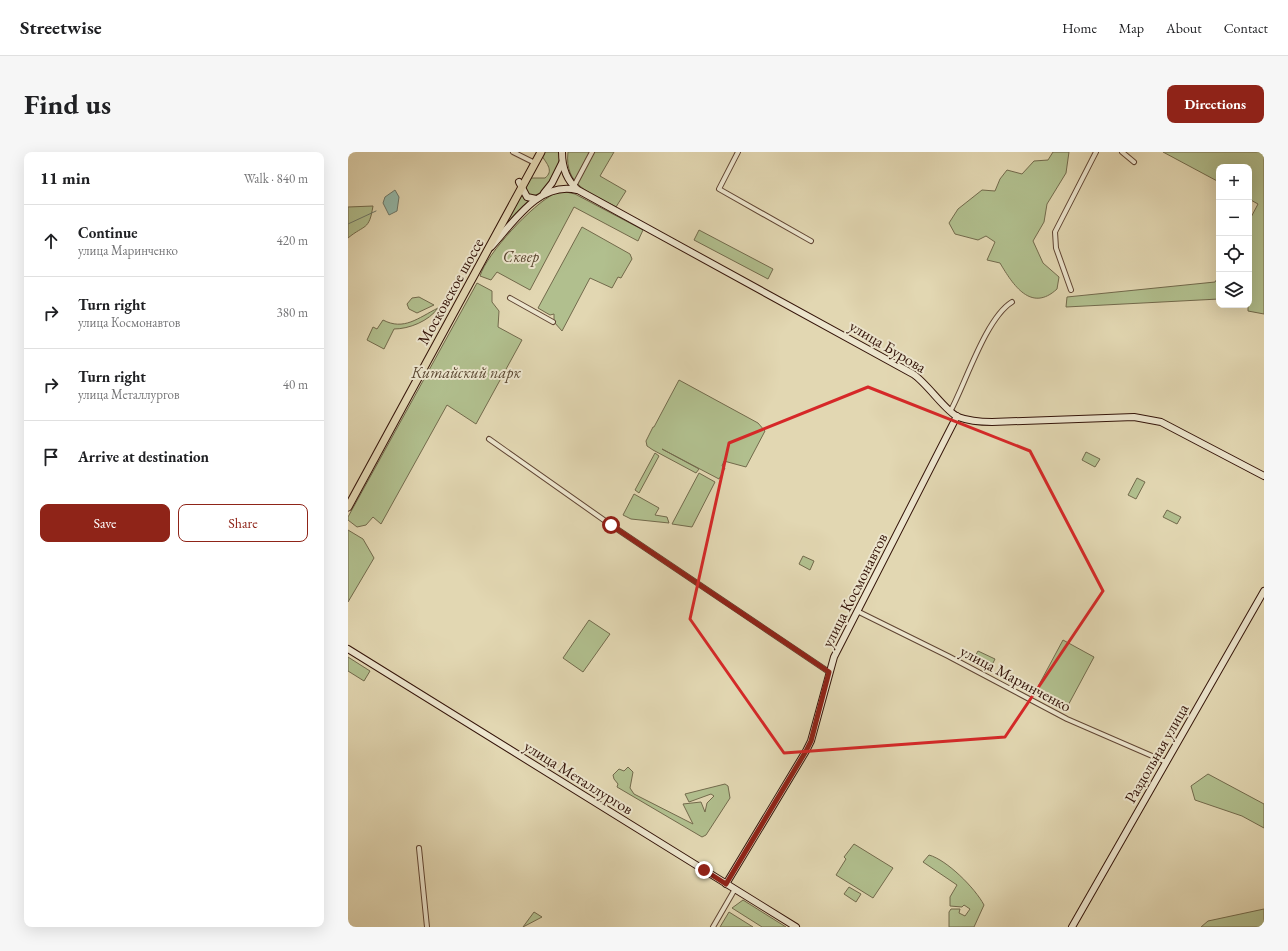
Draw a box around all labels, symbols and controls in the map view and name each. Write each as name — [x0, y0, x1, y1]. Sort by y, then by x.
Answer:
text: Streetwise — [20, 15, 102, 40]
text: Home — [1062, 19, 1097, 37]
text: Map — [1119, 19, 1144, 37]
text: About — [1166, 19, 1202, 37]
text: Contact — [1224, 19, 1268, 37]
button: Directions — [1167, 85, 1264, 123]
text: Find us — [24, 86, 111, 122]
map controls — [1216, 164, 1252, 308]
button: + — [1216, 164, 1252, 200]
text: 11 min — [40, 167, 90, 189]
text: Walk · 840 m — [244, 170, 308, 187]
button: − — [1216, 200, 1252, 236]
text: Continue — [78, 223, 138, 242]
icon: ahead — [40, 230, 62, 252]
text: 420 m — [277, 232, 308, 249]
street label: Московское шоссе — [412, 234, 488, 348]
button: locate — [1216, 236, 1252, 272]
text: улица Маринченко — [78, 242, 178, 259]
park label: Сквер — [503, 246, 539, 267]
button: layers — [1216, 272, 1252, 308]
text: Turn right — [78, 295, 146, 314]
icon: right — [40, 302, 62, 324]
text: 380 m — [277, 304, 308, 321]
text: улица Космонавтов — [78, 314, 180, 331]
street label: улица Бурова — [845, 315, 931, 378]
park label: Китайский парк — [410, 362, 521, 383]
text: Turn right — [78, 367, 146, 386]
icon: right — [40, 374, 62, 396]
text: 40 m — [283, 376, 308, 393]
text: улица Металлургов — [78, 386, 180, 403]
icon: arrive — [40, 446, 62, 468]
text: Arrive at destination — [78, 447, 209, 466]
button: Save — [40, 504, 170, 542]
button: Share — [178, 504, 308, 542]
route start — [602, 516, 620, 534]
street label: улица Космонавтов — [817, 529, 892, 651]
street label: улица Маринченко — [956, 640, 1075, 717]
street label: Раздольная улица — [1120, 699, 1194, 807]
street label: улица Металлургов — [520, 735, 637, 820]
route end — [695, 861, 713, 879]

